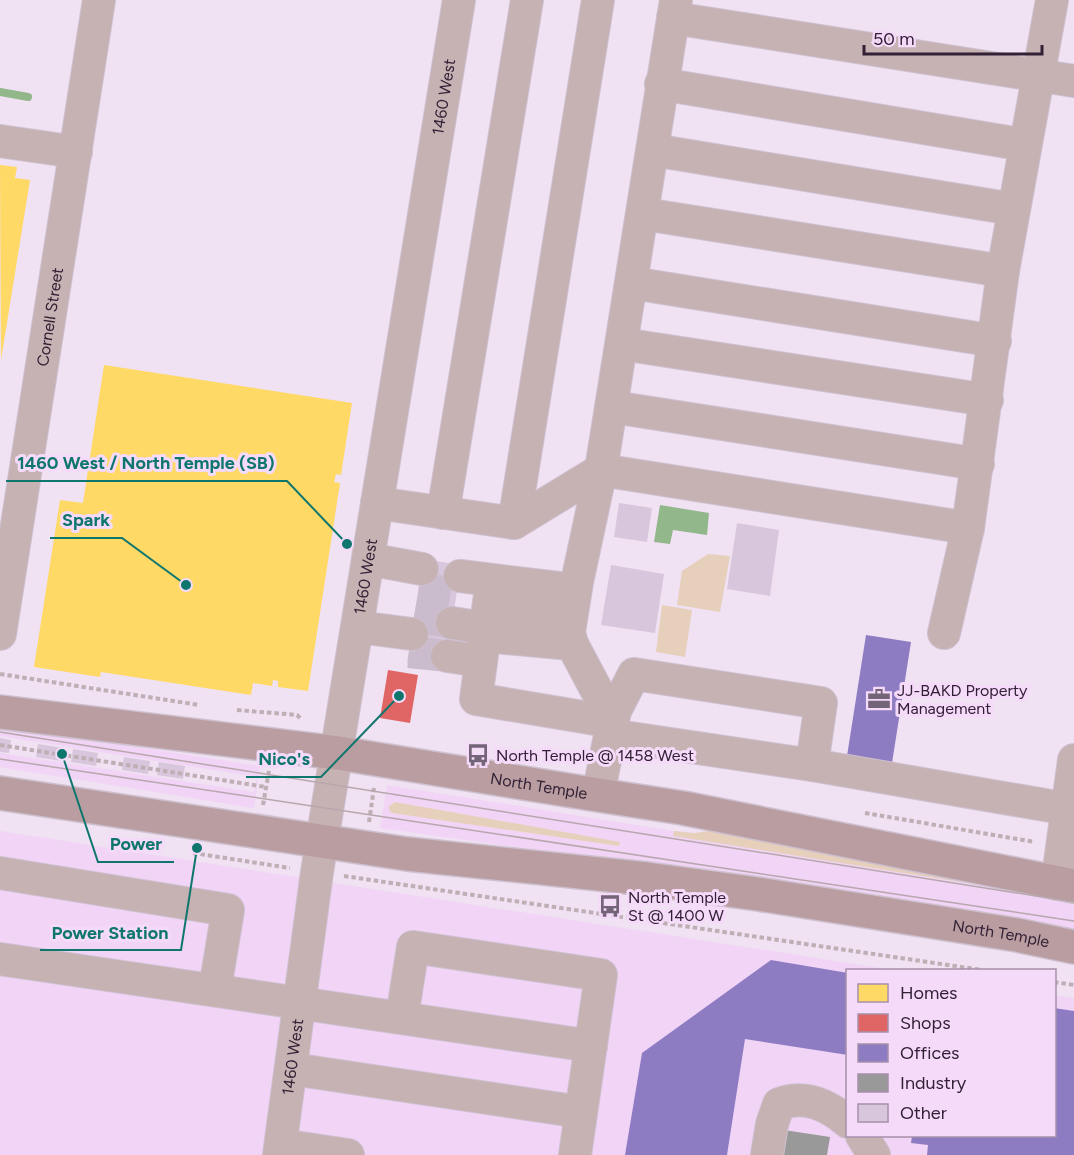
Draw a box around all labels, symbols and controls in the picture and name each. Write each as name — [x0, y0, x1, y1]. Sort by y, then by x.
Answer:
scale bar — [864, 18, 1042, 56]
text: 50 m — [873, 28, 915, 50]
street label: 1460 West — [428, 57, 459, 136]
street label: Cornell Street — [32, 266, 67, 368]
callout: 1460 West / North Temple (SB) — [6, 445, 287, 481]
text: 1460 West / North Temple (SB) — [17, 452, 275, 474]
callout: Spark — [50, 502, 122, 538]
text: Spark — [62, 509, 110, 531]
street label: 1460 West — [350, 537, 381, 616]
place label: JJ-BAKD Property Management — [897, 681, 1028, 718]
office icon: JJ-BAKD Property Management — [866, 686, 892, 712]
callout: Nico's — [246, 741, 321, 777]
bus stop icon: North Temple @ 1458 West — [465, 742, 491, 768]
place label: North Temple @ 1458 West — [496, 746, 694, 765]
text: Nico's — [258, 748, 310, 770]
street label: North Temple — [489, 768, 589, 803]
callout: Power — [98, 826, 174, 862]
text: Power — [110, 833, 162, 855]
place label: North Temple St @ 1400 W — [628, 888, 726, 925]
bus stop icon: North Temple St @ 1400 W — [597, 893, 623, 919]
callout: Power Station — [40, 914, 181, 950]
street label: North Temple — [951, 915, 1051, 951]
text: Power Station — [52, 922, 168, 944]
legend — [846, 969, 1056, 1137]
text: Homes — [900, 982, 958, 1004]
text: Shops — [900, 1012, 951, 1034]
street label: 1460 West — [278, 1018, 307, 1096]
text: Offices — [900, 1042, 959, 1064]
text: Industry — [900, 1072, 967, 1094]
text: Other — [900, 1102, 947, 1124]

